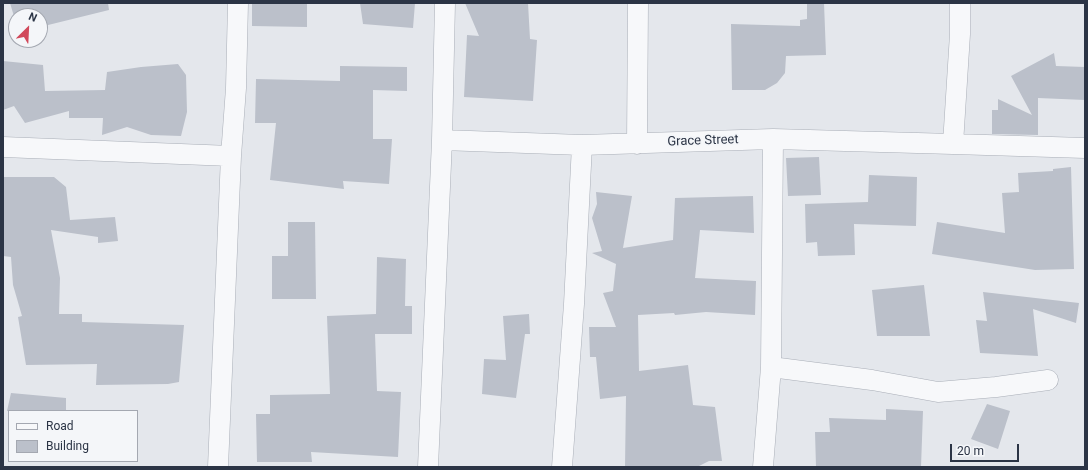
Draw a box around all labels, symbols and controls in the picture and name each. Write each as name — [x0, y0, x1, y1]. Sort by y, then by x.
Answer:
north arrow — [8, 8, 48, 48]
text: N — [26, 10, 39, 25]
street label: Grace Street — [667, 132, 739, 150]
legend — [8, 410, 138, 462]
text: Road — [46, 419, 74, 433]
scale bar — [952, 436, 1021, 462]
text: Building — [46, 439, 89, 453]
text: 20 m — [957, 444, 984, 458]

